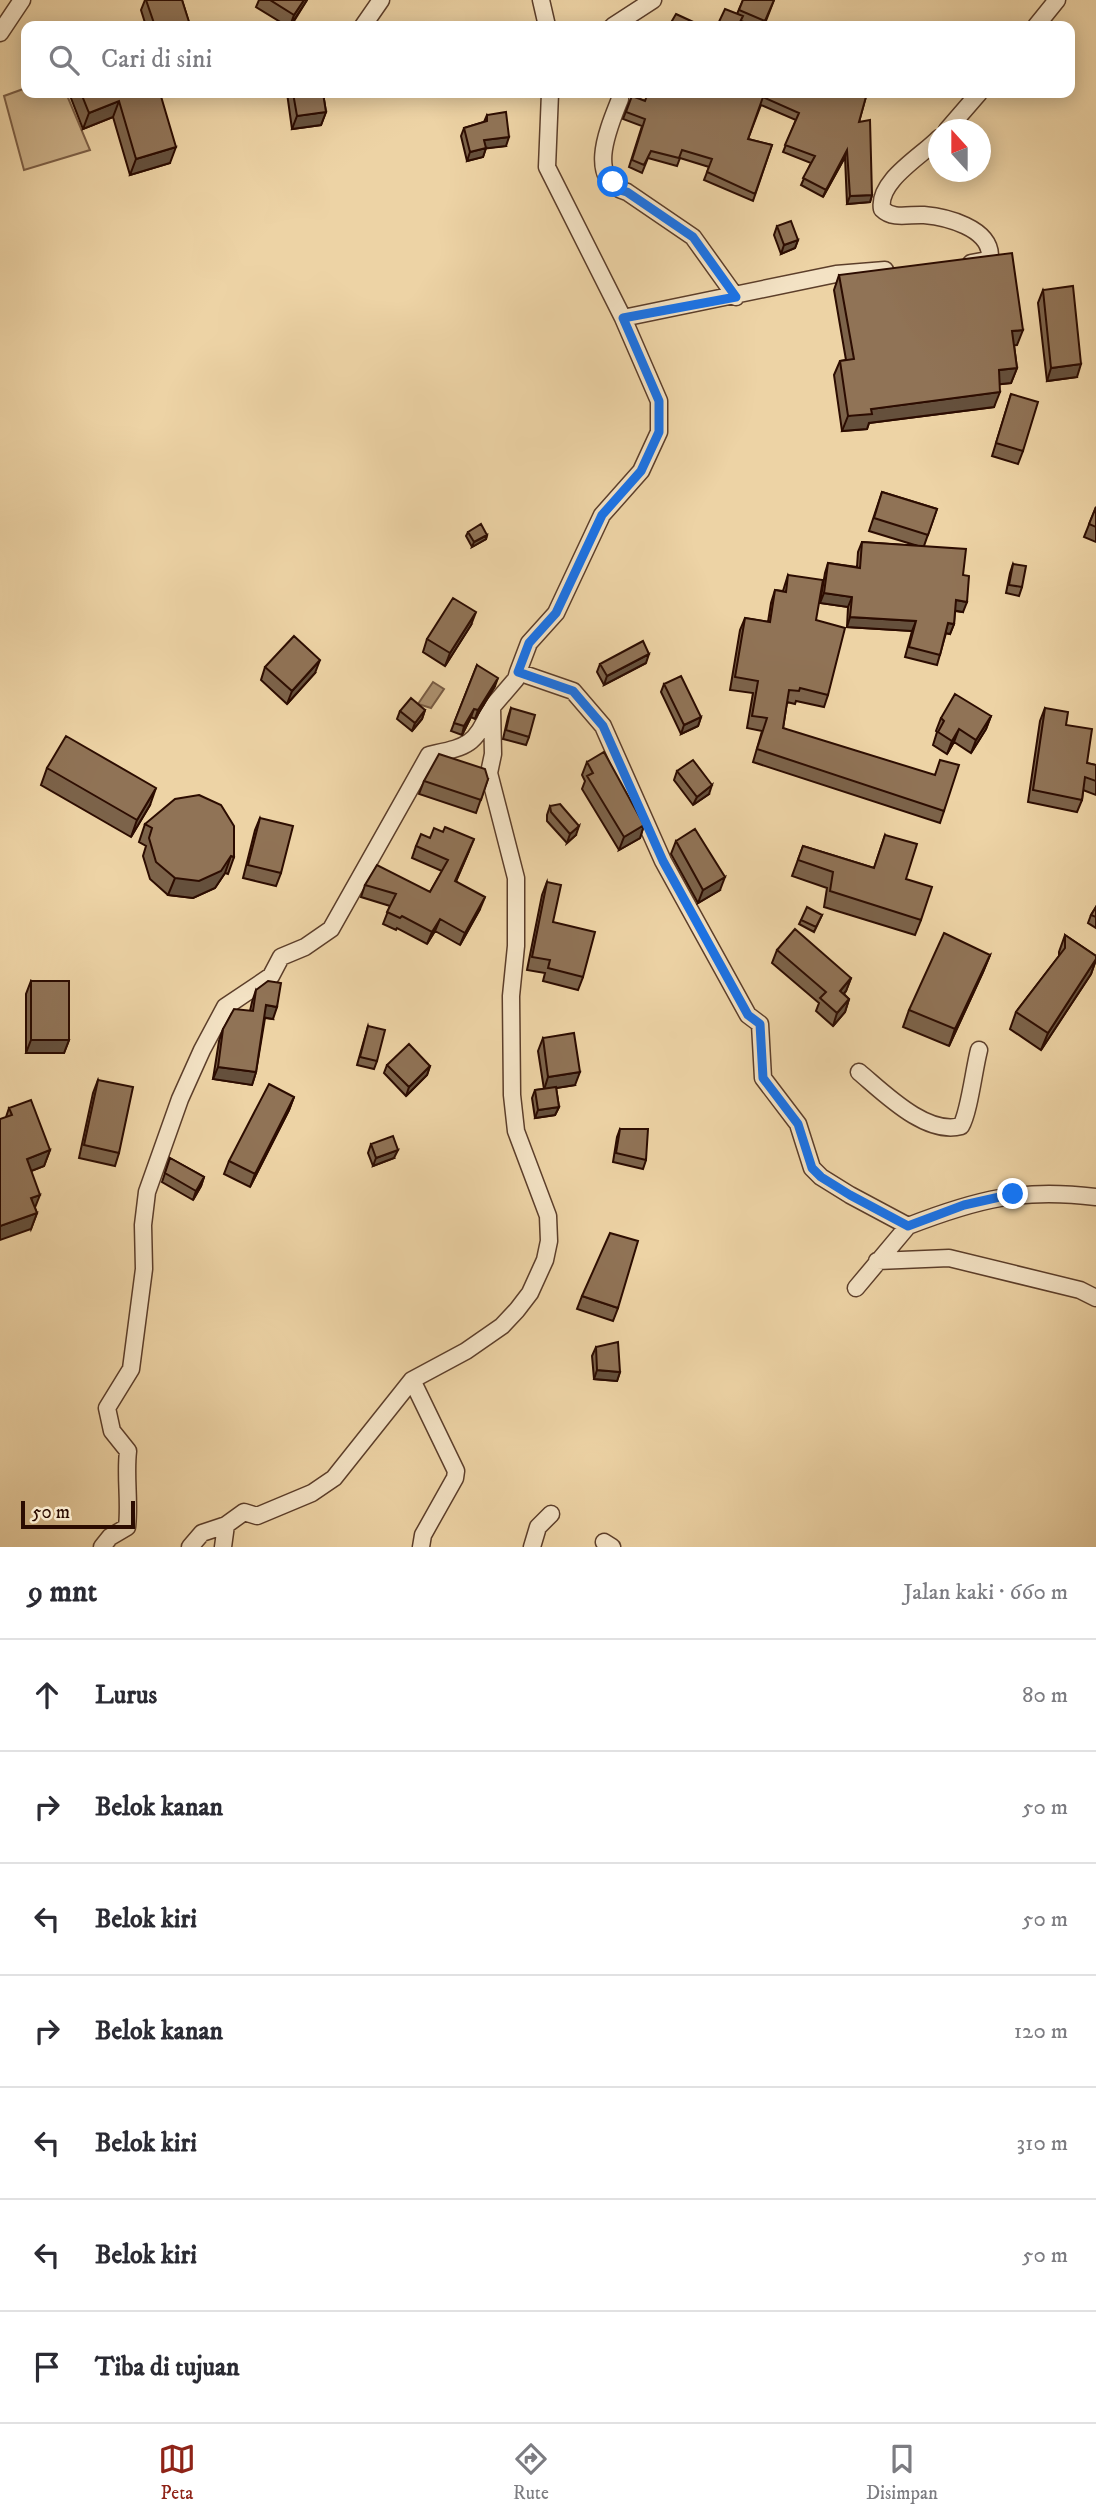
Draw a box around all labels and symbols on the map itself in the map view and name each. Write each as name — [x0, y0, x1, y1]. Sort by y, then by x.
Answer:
north arrow — [928, 119, 991, 182]
route start — [597, 166, 628, 197]
route end — [997, 1178, 1028, 1209]
scale bar — [21, 1498, 135, 1530]

